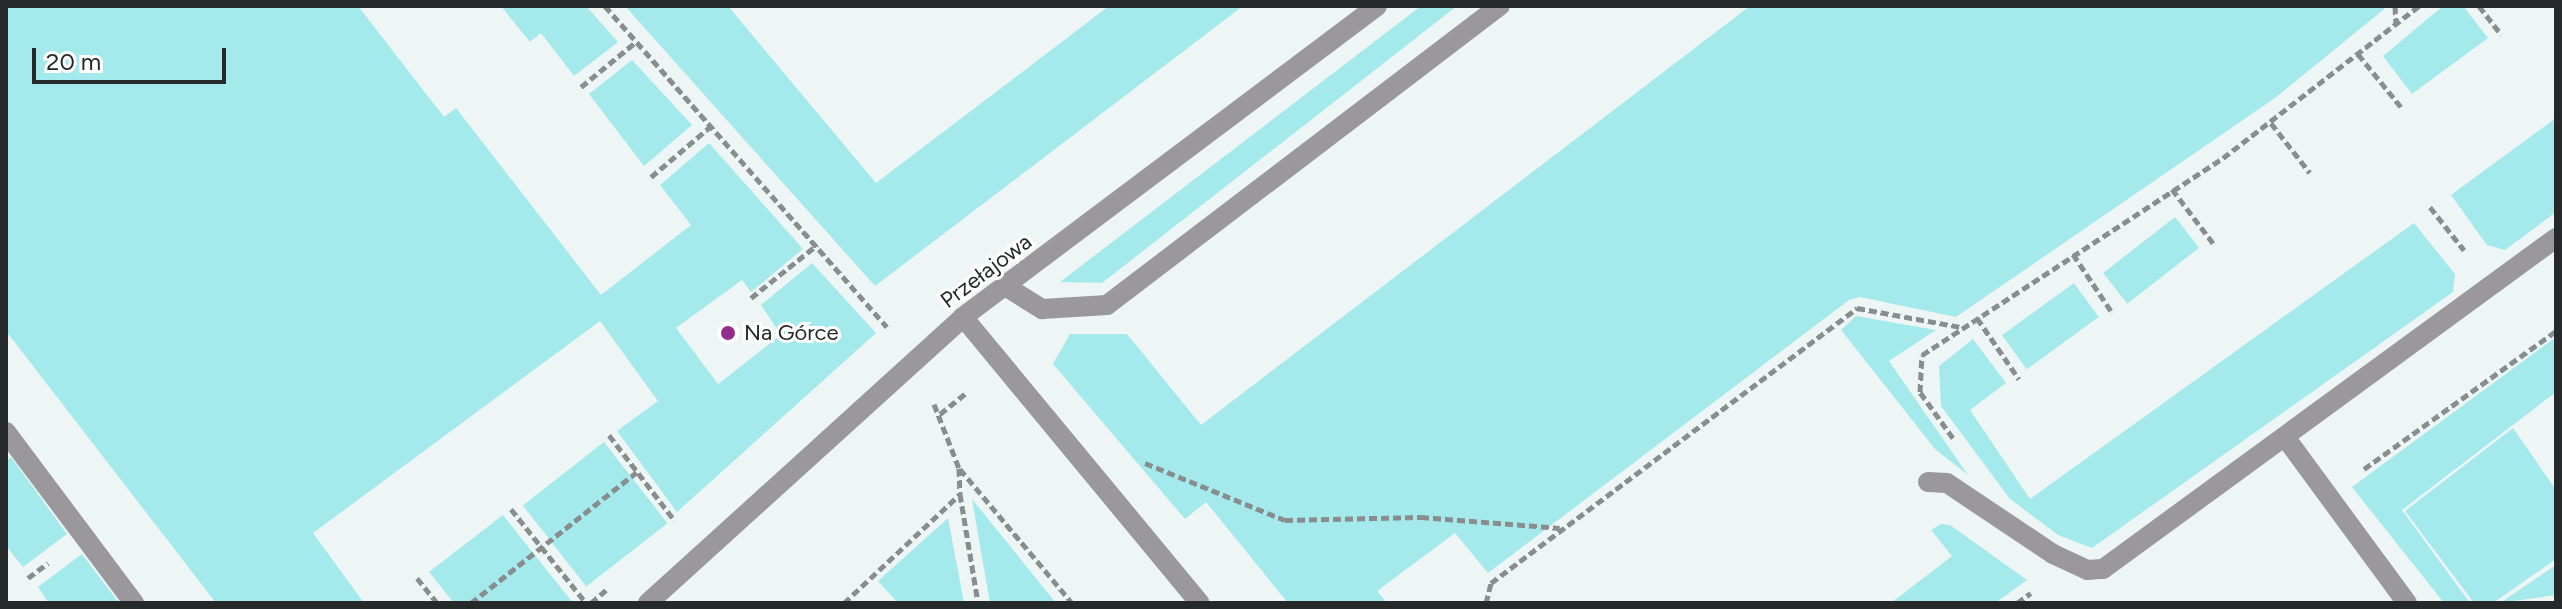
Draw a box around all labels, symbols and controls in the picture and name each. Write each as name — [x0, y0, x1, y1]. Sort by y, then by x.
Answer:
scale bar — [36, 32, 230, 82]
text: 20 m — [46, 47, 101, 76]
street label: Przełajowa — [935, 228, 1037, 314]
place label: Na Górce — [744, 320, 839, 346]
marker: Na Górce — [719, 324, 737, 342]

